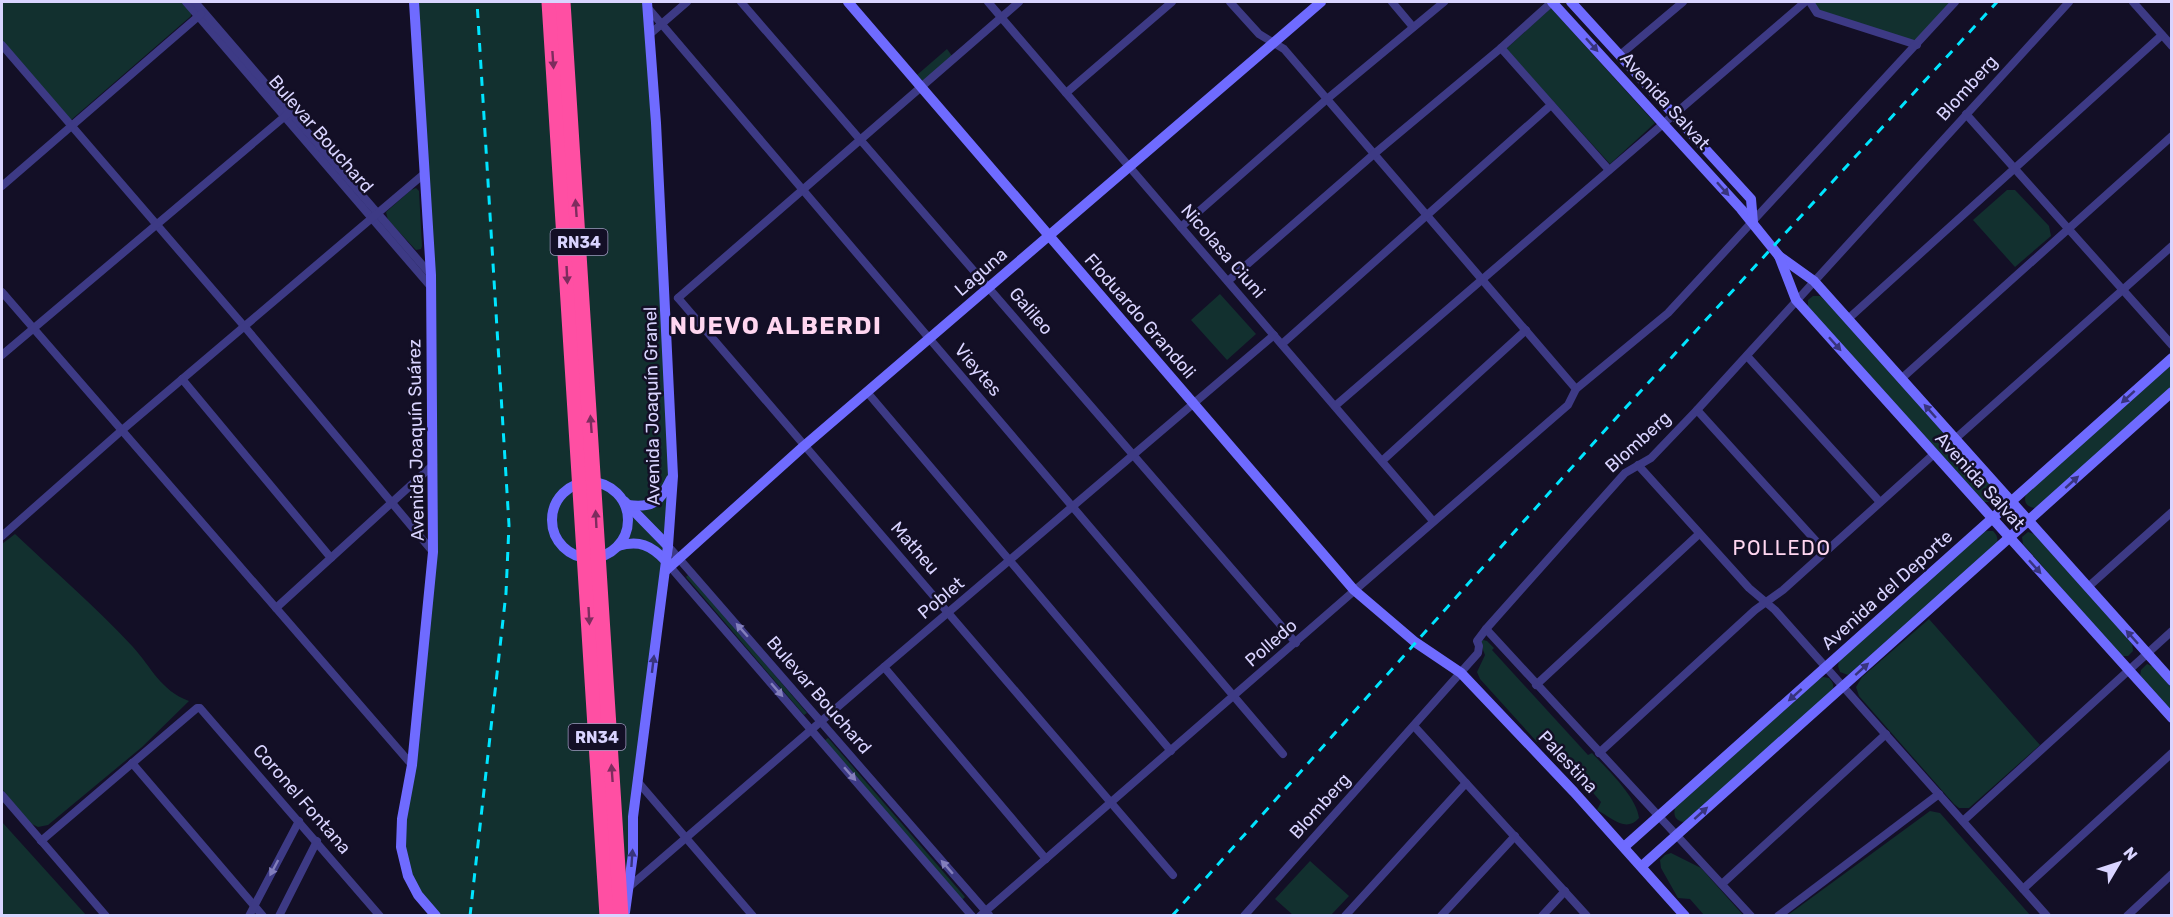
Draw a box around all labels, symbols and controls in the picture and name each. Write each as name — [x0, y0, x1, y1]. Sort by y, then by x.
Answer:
one-way arrow — [1585, 37, 1598, 52]
street label: Avenida Salvat — [1615, 48, 1715, 154]
one-way arrow — [548, 50, 557, 69]
street label: Blomberg — [1932, 51, 2002, 125]
street label: Bulevar Bouchard — [264, 71, 378, 197]
one-way arrow — [1716, 181, 1729, 196]
one-way arrow — [572, 198, 581, 217]
street label: Nicolasa Ciuni — [1176, 199, 1270, 303]
road number: RN34 — [550, 229, 608, 255]
street label: Laguna — [950, 243, 1012, 301]
street label: Floduardo Grandoli — [1080, 249, 1200, 383]
one-way arrow — [562, 266, 571, 285]
street label: Galileo — [1004, 283, 1058, 339]
street label: Avenida Joaquín Granel — [639, 306, 665, 506]
district label: NUEVO ALBERDI — [670, 312, 882, 340]
one-way arrow — [1828, 336, 1842, 351]
street label: Avenida Joaquín Suárez — [403, 339, 429, 541]
street label: Vieytes — [950, 339, 1006, 401]
one-way arrow — [2121, 390, 2136, 403]
one-way arrow — [1924, 404, 1937, 419]
street label: Blomberg — [1601, 407, 1675, 477]
one-way arrow — [586, 414, 595, 433]
street label: Avenida Salvat — [1930, 428, 2030, 534]
one-way arrow — [2064, 476, 2079, 489]
one-way arrow — [592, 510, 601, 529]
street label: Matheu — [886, 517, 944, 579]
street label: Avenida del Deporte — [1817, 525, 1957, 655]
district label: POLLEDO — [1733, 536, 1831, 560]
one-way arrow — [2028, 559, 2041, 574]
street label: Poblet — [913, 572, 969, 624]
one-way arrow — [585, 607, 594, 626]
street label: Polledo — [1241, 614, 1301, 672]
one-way arrow — [735, 622, 748, 638]
one-way arrow — [2126, 630, 2139, 645]
street label: Bulevar Bouchard — [762, 632, 876, 758]
one-way arrow — [648, 654, 658, 673]
one-way arrow — [1854, 663, 1869, 676]
one-way arrow — [770, 682, 784, 697]
one-way arrow — [1788, 688, 1803, 701]
road number: RN34 — [568, 724, 626, 750]
street label: Palestina — [1534, 726, 1602, 798]
street label: Coronel Fontana — [248, 740, 356, 858]
one-way arrow — [608, 764, 617, 783]
one-way arrow — [843, 766, 856, 781]
street label: Blomberg — [1285, 769, 1355, 843]
one-way arrow — [1693, 807, 1708, 820]
north arrow — [2089, 833, 2149, 893]
text: N — [2119, 843, 2141, 864]
one-way arrow — [628, 848, 637, 867]
one-way arrow — [269, 860, 279, 877]
one-way arrow — [941, 860, 954, 875]

